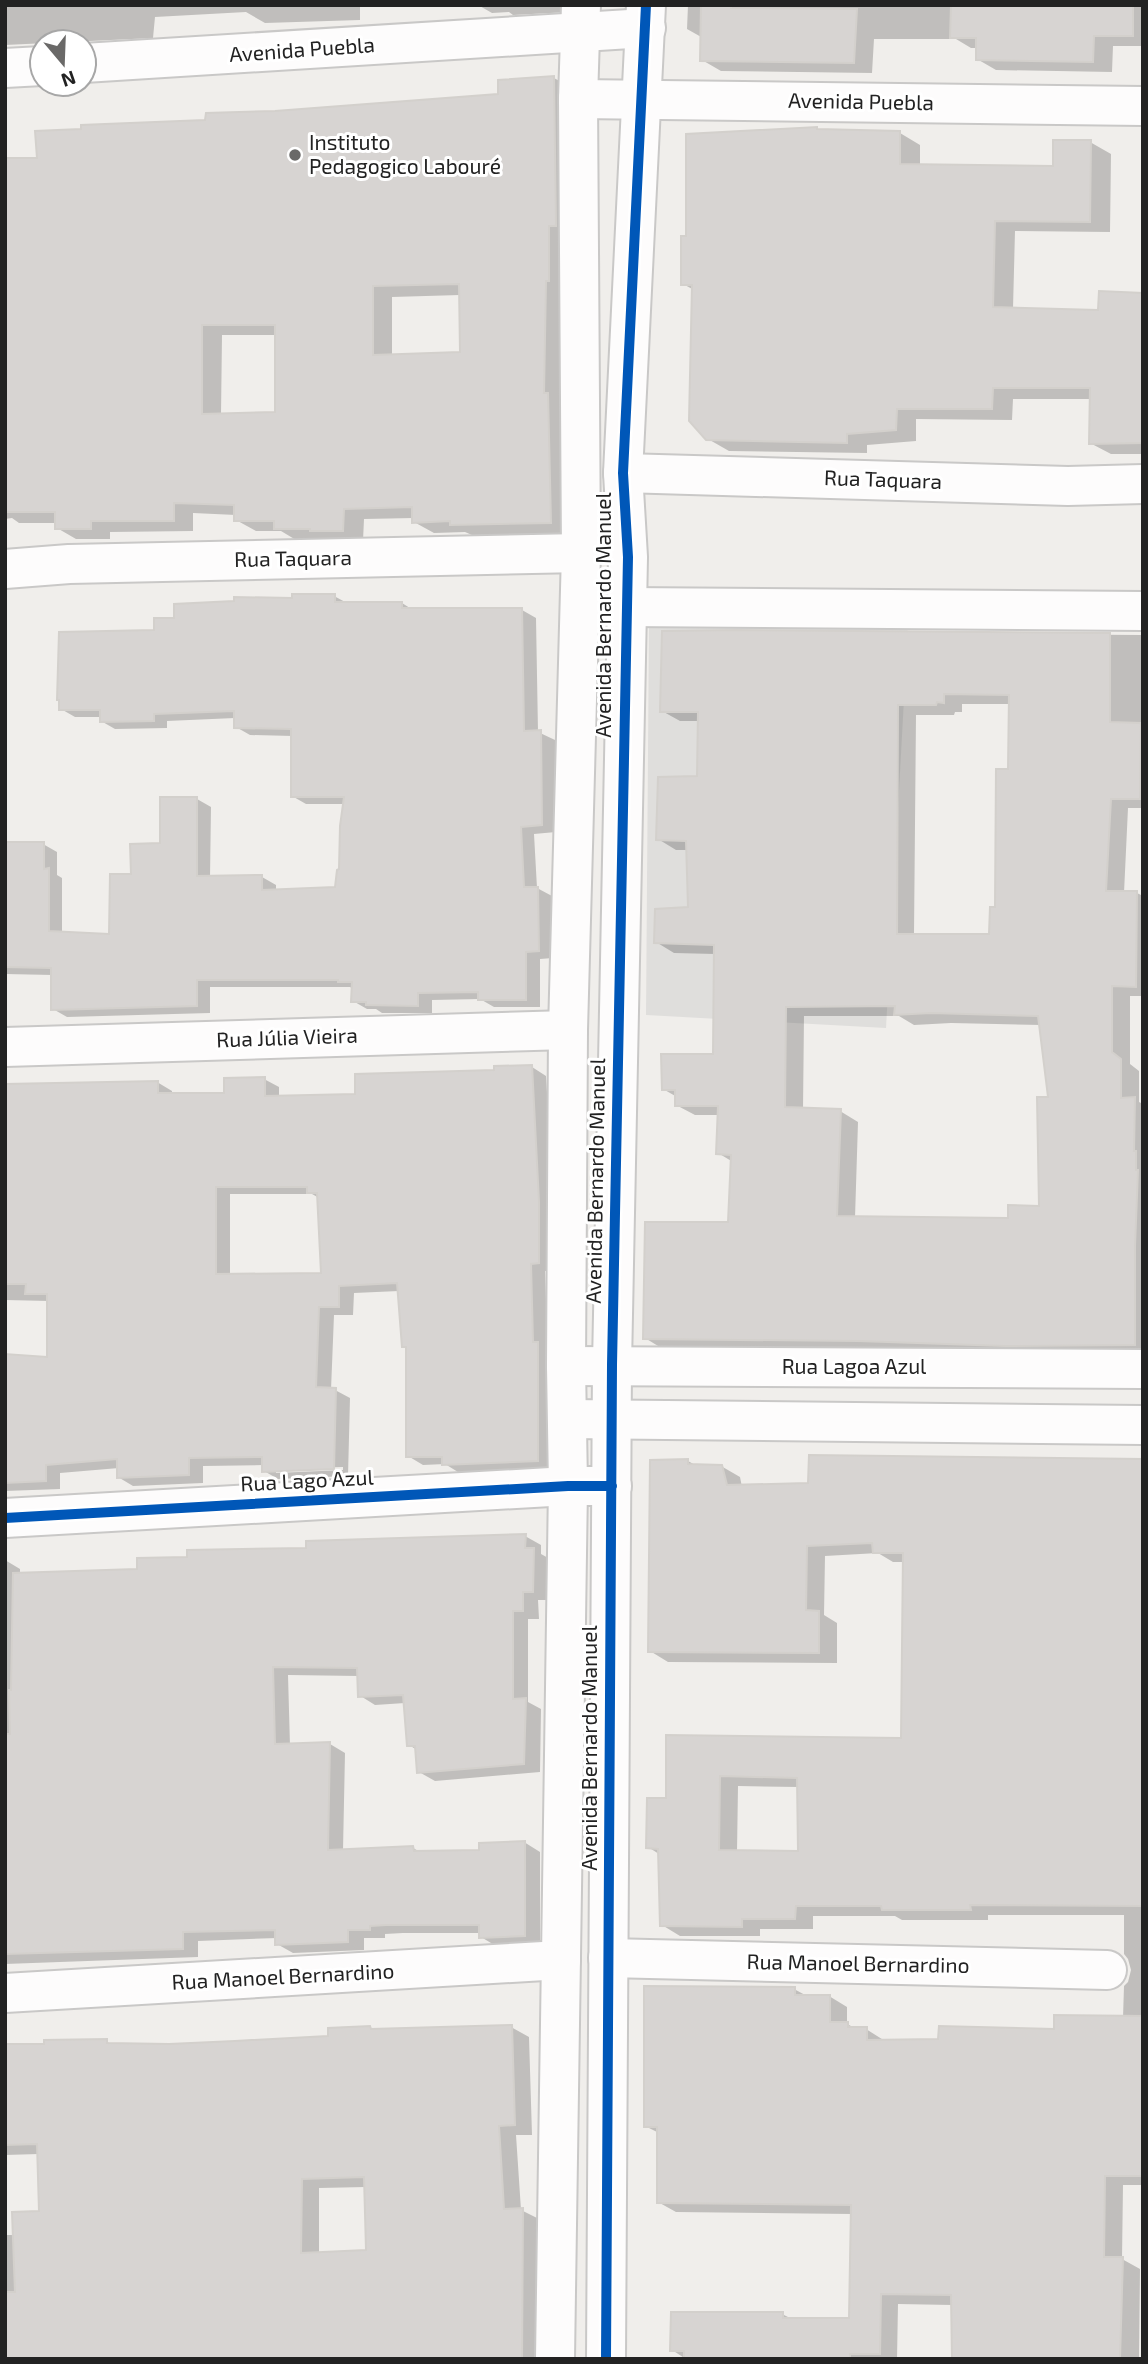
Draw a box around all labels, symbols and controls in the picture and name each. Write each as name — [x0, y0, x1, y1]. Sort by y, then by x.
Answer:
north arrow — [28, 28, 98, 98]
street label: Avenida Puebla — [228, 31, 376, 66]
text: N — [58, 66, 79, 93]
street label: Avenida Puebla — [788, 87, 934, 114]
place label: Instituto Pedagogico Labouré — [309, 129, 501, 178]
marker: Instituto Pedagogico Labouré — [287, 147, 303, 163]
street label: Rua Taquara — [824, 464, 942, 493]
street label: Avenida Bernardo Manuel — [590, 491, 615, 738]
street label: Rua Taquara — [234, 544, 352, 571]
street label: Rua Júlia Vieira — [216, 1022, 358, 1051]
street label: Avenida Bernardo Manuel — [580, 1057, 609, 1304]
street label: Rua Lagoa Azul — [782, 1353, 927, 1378]
street label: Rua Lago Azul — [240, 1463, 375, 1495]
street label: Avenida Bernardo Manuel — [576, 1624, 601, 1871]
street label: Rua Manoel Bernardino — [746, 1948, 970, 1977]
street label: Rua Manoel Bernardino — [171, 1957, 395, 1994]

